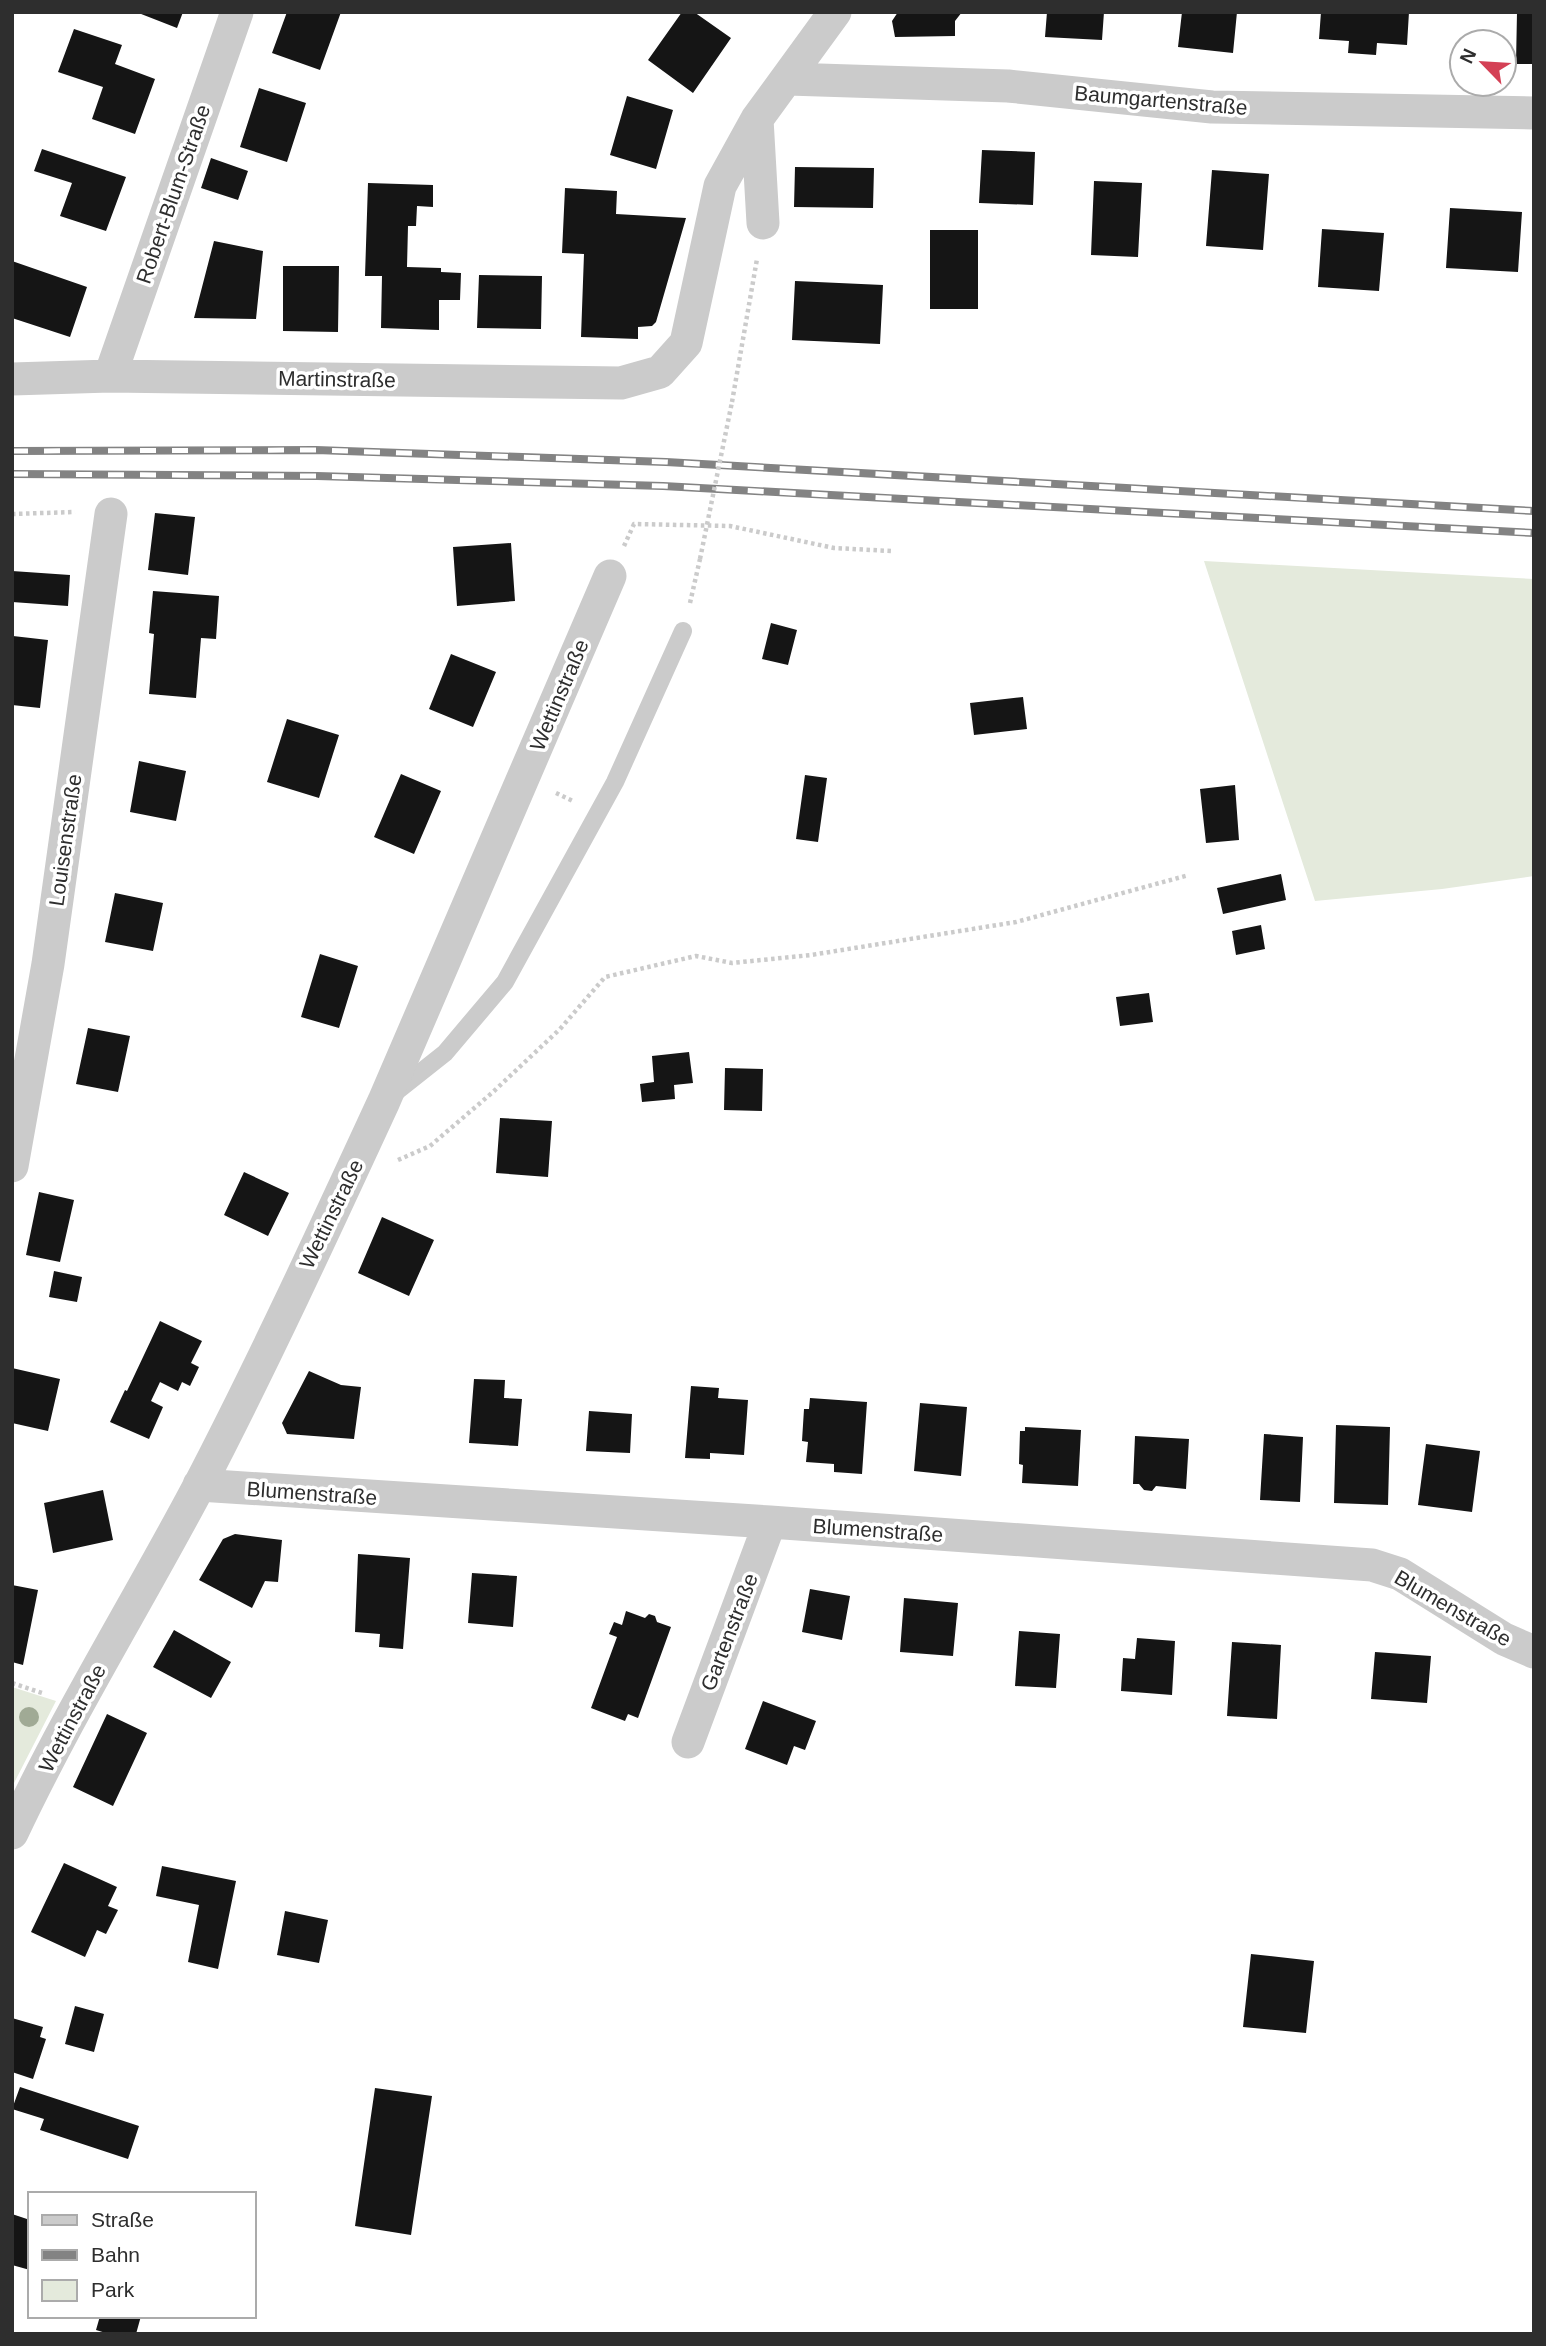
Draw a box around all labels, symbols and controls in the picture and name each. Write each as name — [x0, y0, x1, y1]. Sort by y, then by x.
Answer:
north arrow — [1448, 28, 1518, 98]
text: N — [1456, 45, 1480, 67]
street label: Baumgartenstraße — [1073, 81, 1249, 119]
street label: Robert-Blum-Straße — [132, 101, 214, 287]
street label: Martinstraße — [278, 366, 396, 392]
street label: Wettinstraße — [525, 636, 593, 754]
street label: Louisenstraße — [44, 773, 86, 907]
street label: Wettinstraße — [295, 1156, 367, 1272]
street label: Blumenstraße — [246, 1477, 378, 1509]
street label: Blumenstraße — [812, 1514, 944, 1546]
street label: Blumenstraße — [1391, 1565, 1515, 1651]
street label: Gartenstraße — [696, 1570, 762, 1694]
street label: Wettinstraße — [34, 1660, 110, 1776]
legend — [28, 2192, 256, 2318]
text: Straße — [91, 2208, 154, 2231]
text: Bahn — [91, 2243, 140, 2266]
text: Park — [91, 2278, 135, 2301]

